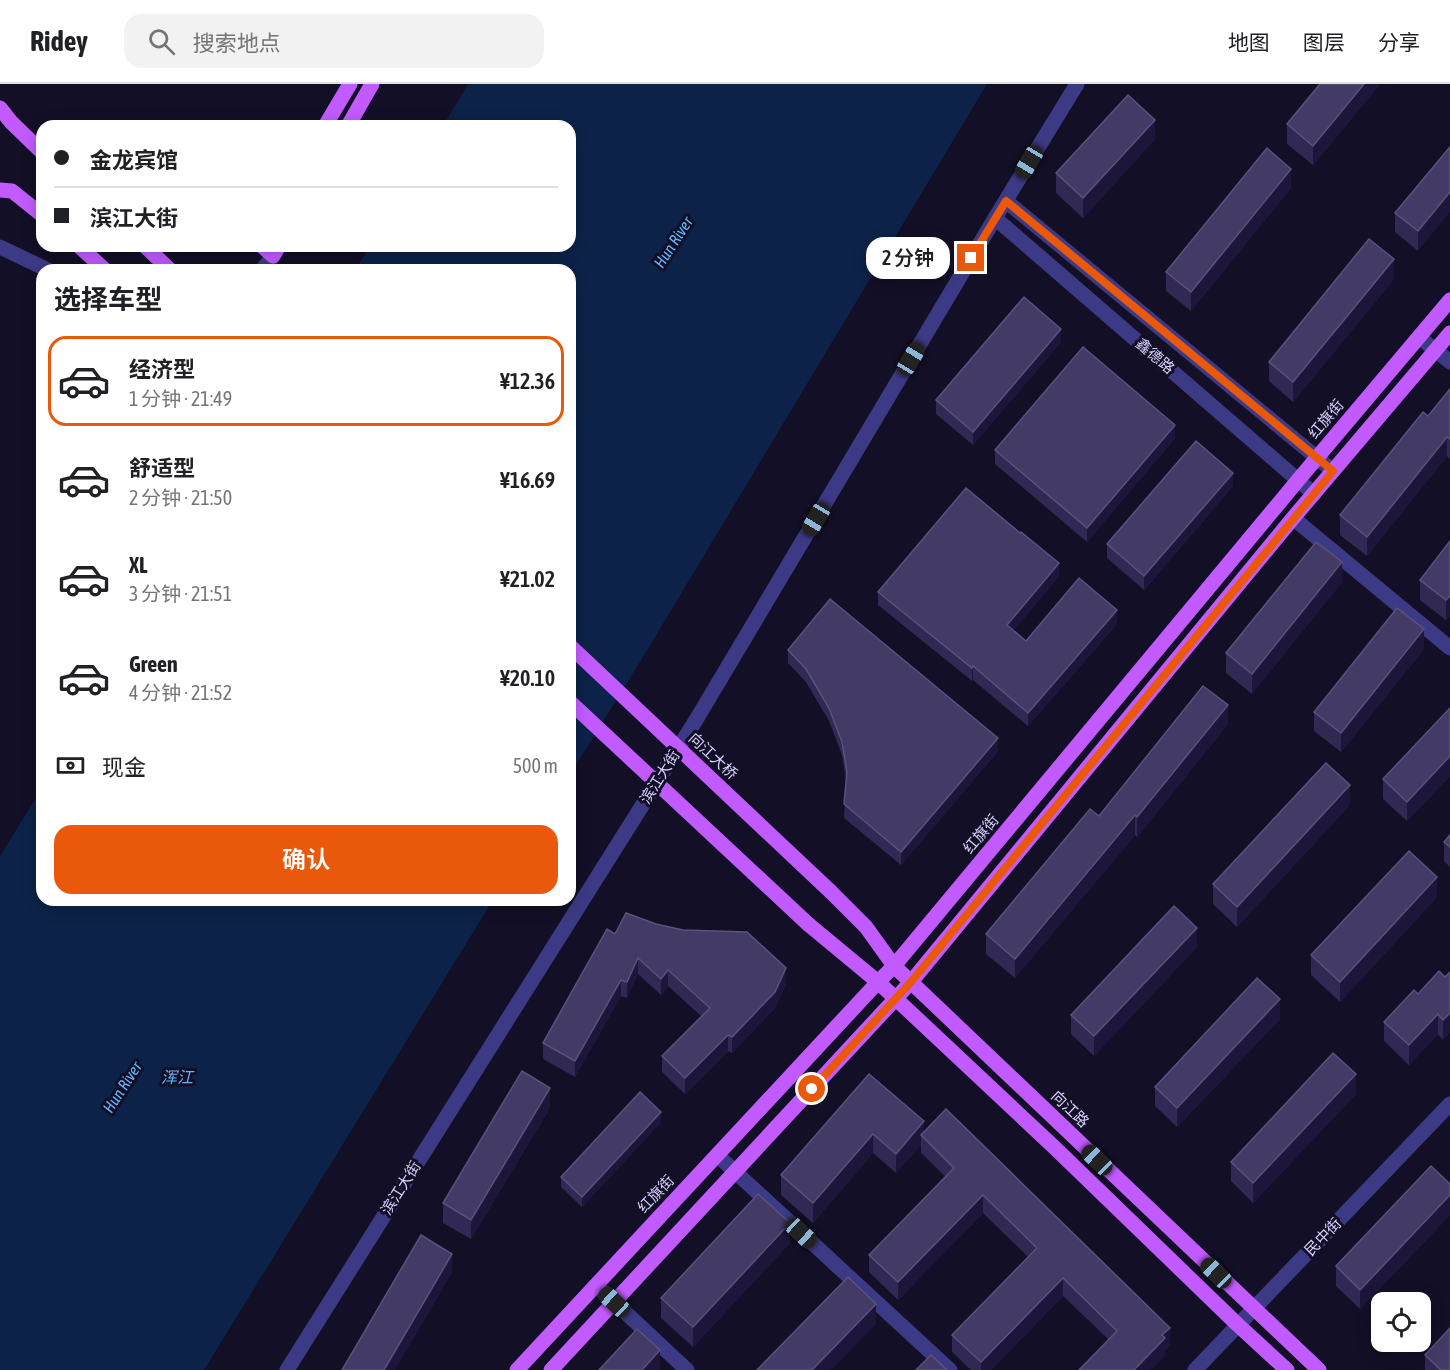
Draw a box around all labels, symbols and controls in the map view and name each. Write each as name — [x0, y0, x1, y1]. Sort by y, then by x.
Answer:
search box — [124, 14, 544, 68]
text: Ridey — [30, 25, 88, 57]
icon: search — [145, 25, 178, 58]
text: 搜索地点 — [193, 30, 281, 56]
text: 地图 — [1228, 30, 1270, 54]
text: 图层 — [1303, 30, 1345, 54]
text: 分享 — [1378, 30, 1420, 54]
car — [1012, 142, 1046, 182]
text: 金龙宾馆 — [90, 147, 178, 173]
text: 滨江大街 — [90, 205, 178, 231]
water label: Hun River — [650, 212, 697, 271]
callout: 2 分钟 — [866, 237, 950, 279]
route end — [957, 244, 984, 271]
text: 2 分钟 — [882, 246, 934, 269]
text: 选择车型 — [54, 284, 162, 315]
street label: 鑫德路 — [1133, 334, 1178, 377]
car — [894, 339, 928, 379]
icon: car — [57, 354, 111, 408]
text: 经济型 — [129, 356, 195, 382]
text: ¥12.36 — [500, 368, 555, 394]
text: 1 分钟 · 21:49 — [129, 387, 232, 410]
street label: 红旗街 — [1305, 396, 1347, 441]
icon: car — [57, 453, 111, 507]
text: 舒适型 — [129, 455, 195, 481]
text: ¥16.69 — [500, 467, 555, 493]
text: 2 分钟 · 21:50 — [129, 486, 232, 509]
car — [799, 499, 833, 539]
icon: car — [57, 552, 111, 606]
text: XL — [129, 552, 147, 578]
text: ¥21.02 — [500, 566, 555, 592]
text: 3 分钟 · 21:51 — [129, 582, 232, 605]
icon: car — [57, 651, 111, 705]
text: Green — [129, 651, 178, 677]
text: ¥20.10 — [500, 665, 555, 691]
text: 4 分钟 · 21:52 — [129, 681, 232, 704]
street label: 向江大桥 — [686, 729, 741, 782]
street label: 滨江大街 — [636, 747, 683, 807]
icon: cash — [54, 749, 87, 782]
text: 现金 — [102, 754, 146, 780]
text: 500 m — [513, 754, 558, 777]
street label: 红旗街 — [960, 811, 1002, 856]
button: 确认 — [54, 825, 558, 894]
water label: Hun River — [99, 1057, 146, 1116]
water label: 浑江 — [161, 1068, 195, 1086]
route start — [798, 1075, 825, 1102]
street label: 向江路 — [1048, 1087, 1092, 1130]
car — [1078, 1141, 1116, 1179]
street label: 滨江大街 — [377, 1158, 424, 1218]
street label: 红旗街 — [634, 1171, 677, 1216]
car — [782, 1214, 820, 1252]
street label: 民中街 — [1301, 1215, 1344, 1259]
car — [1197, 1254, 1235, 1292]
car — [595, 1283, 633, 1321]
map controls — [1371, 1292, 1431, 1352]
button: locate — [1371, 1292, 1431, 1352]

